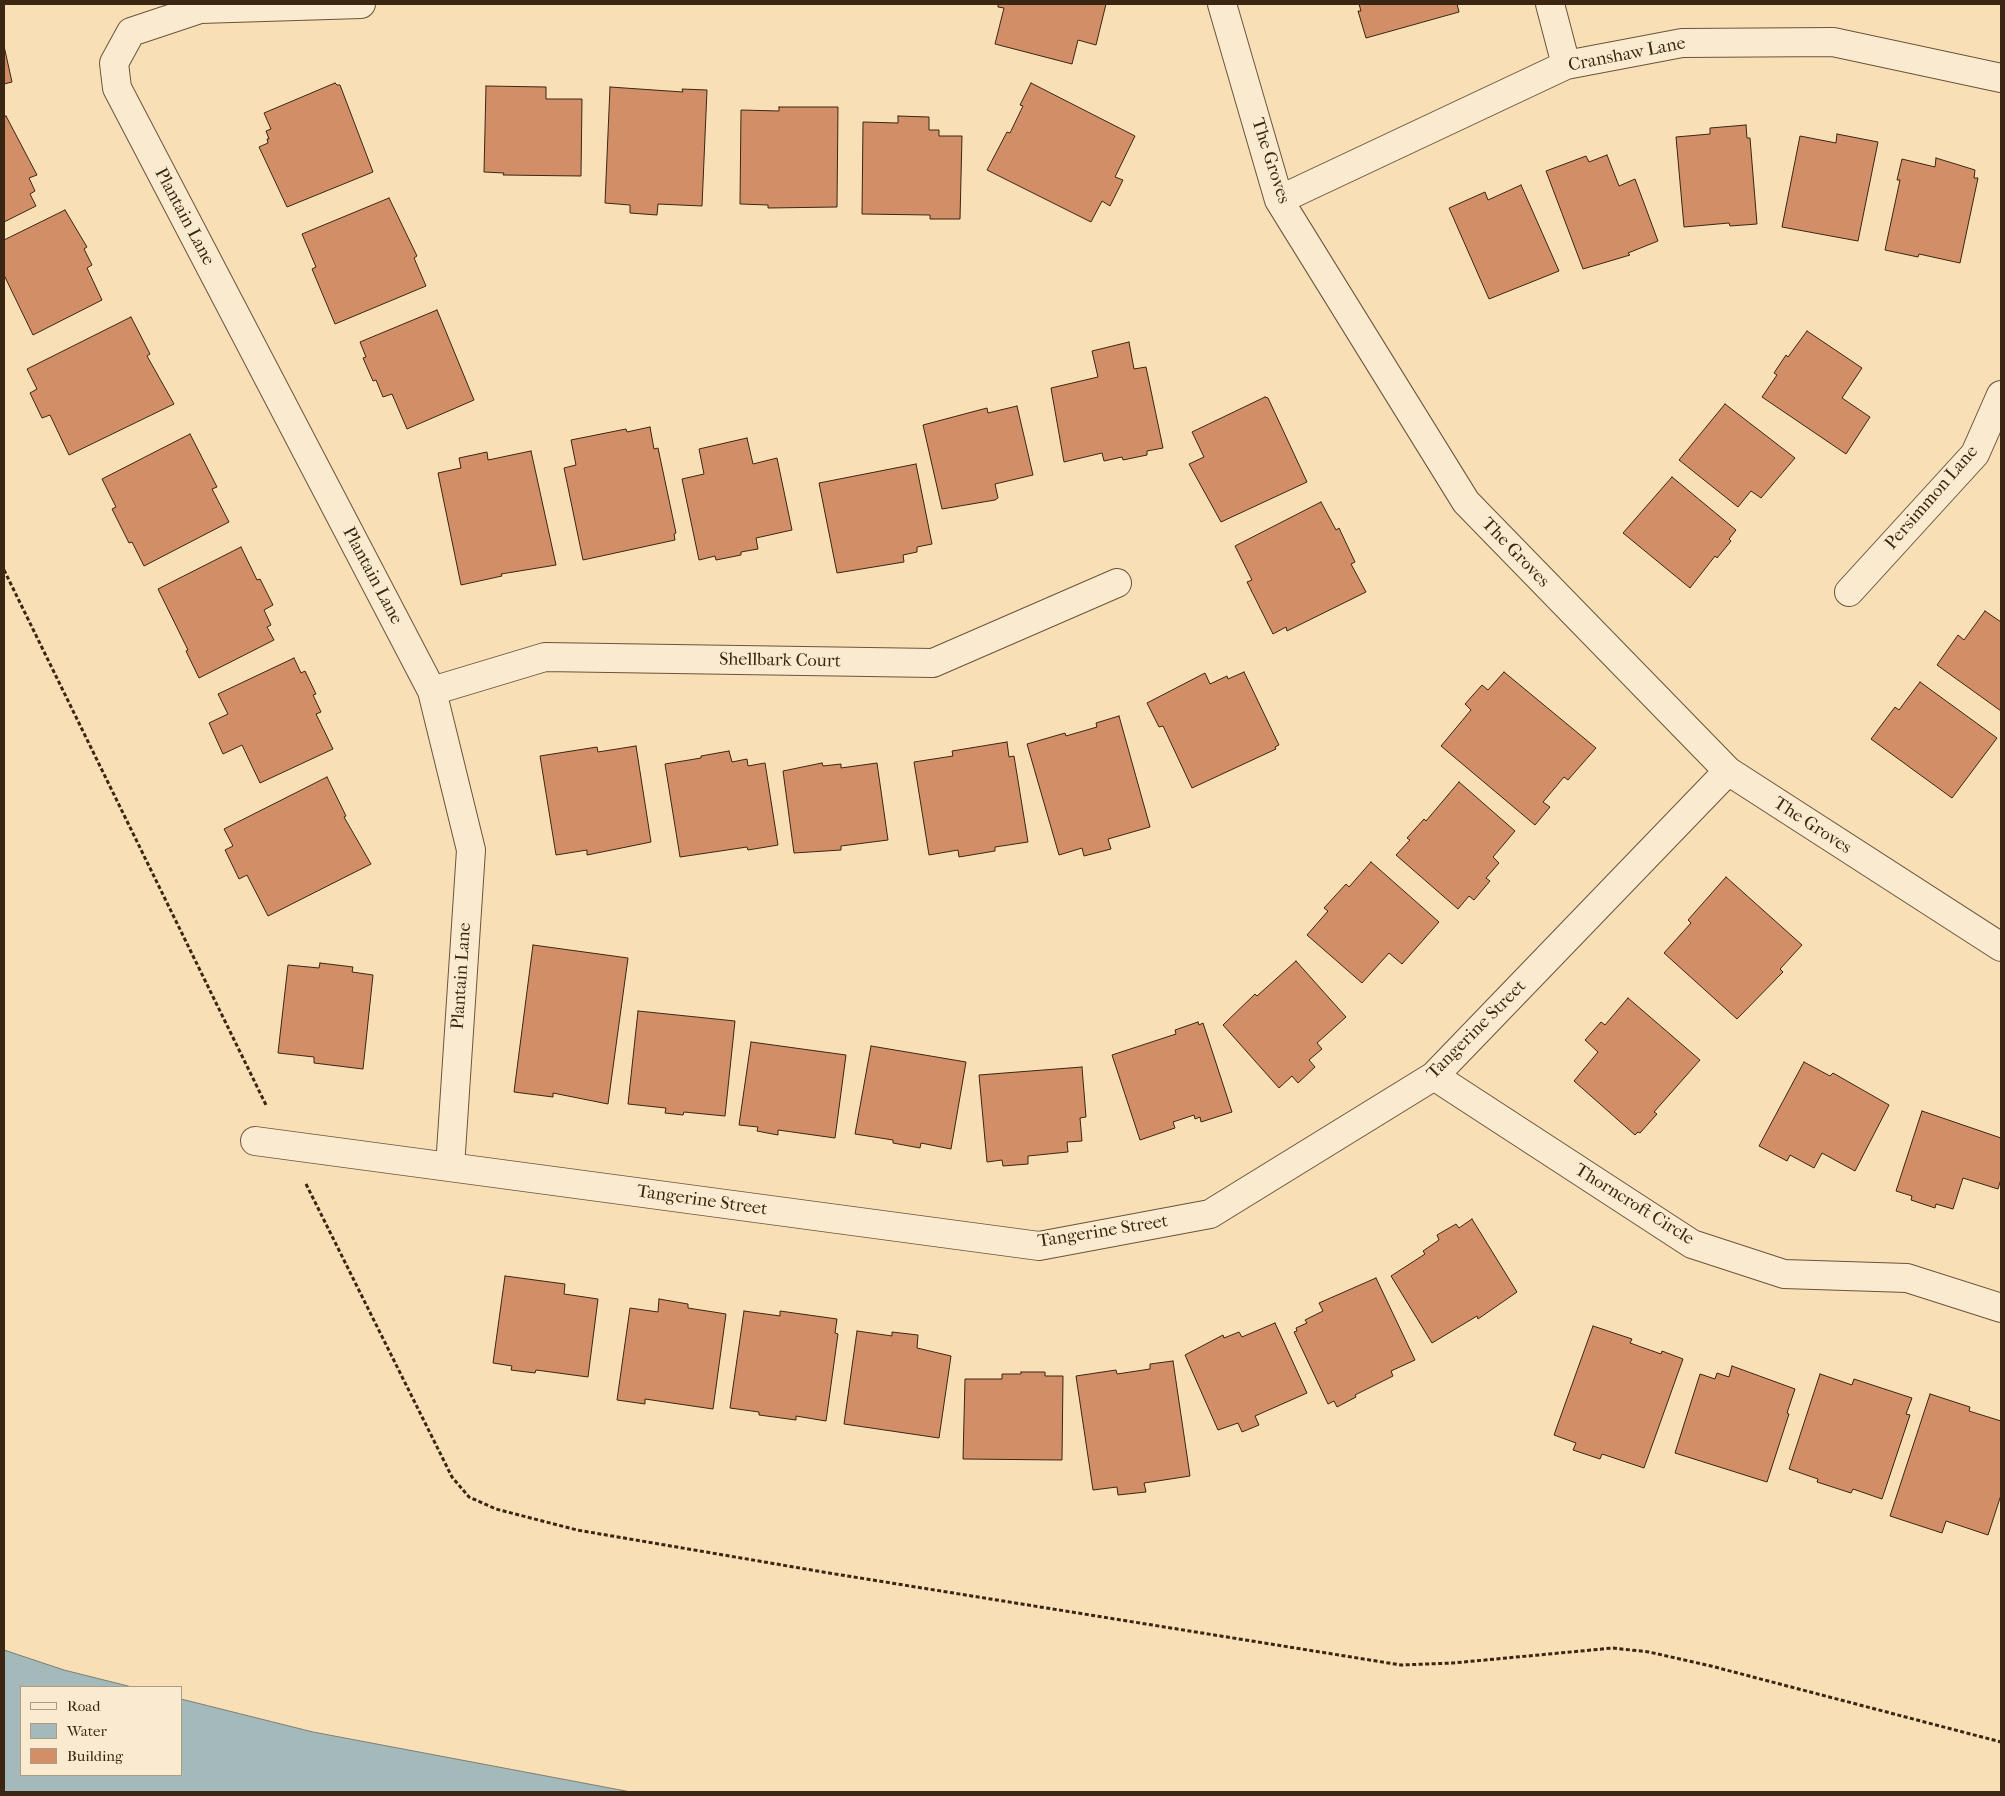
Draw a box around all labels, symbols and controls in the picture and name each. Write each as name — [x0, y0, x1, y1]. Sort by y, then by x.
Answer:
street label: Cranshaw Lane — [1567, 33, 1687, 77]
street label: The Groves — [1246, 116, 1294, 206]
street label: Plantain Lane — [149, 165, 219, 269]
street label: Persimmon Lane — [1881, 442, 1983, 554]
street label: The Groves — [1476, 514, 1554, 592]
street label: Plantain Lane — [337, 524, 407, 628]
street label: Shellbark Court — [719, 649, 841, 673]
street label: The Groves — [1769, 793, 1855, 859]
street label: Plantain Lane — [447, 922, 477, 1030]
street label: Tangerine Street — [1423, 976, 1531, 1084]
street label: Thorncroft Circle — [1570, 1160, 1698, 1250]
street label: Tangerine Street — [635, 1181, 769, 1221]
street label: Tangerine Street — [1036, 1211, 1170, 1253]
legend — [20, 1686, 182, 1776]
text: Road — [67, 1697, 100, 1715]
text: Water — [67, 1722, 107, 1740]
text: Building — [67, 1747, 123, 1765]

